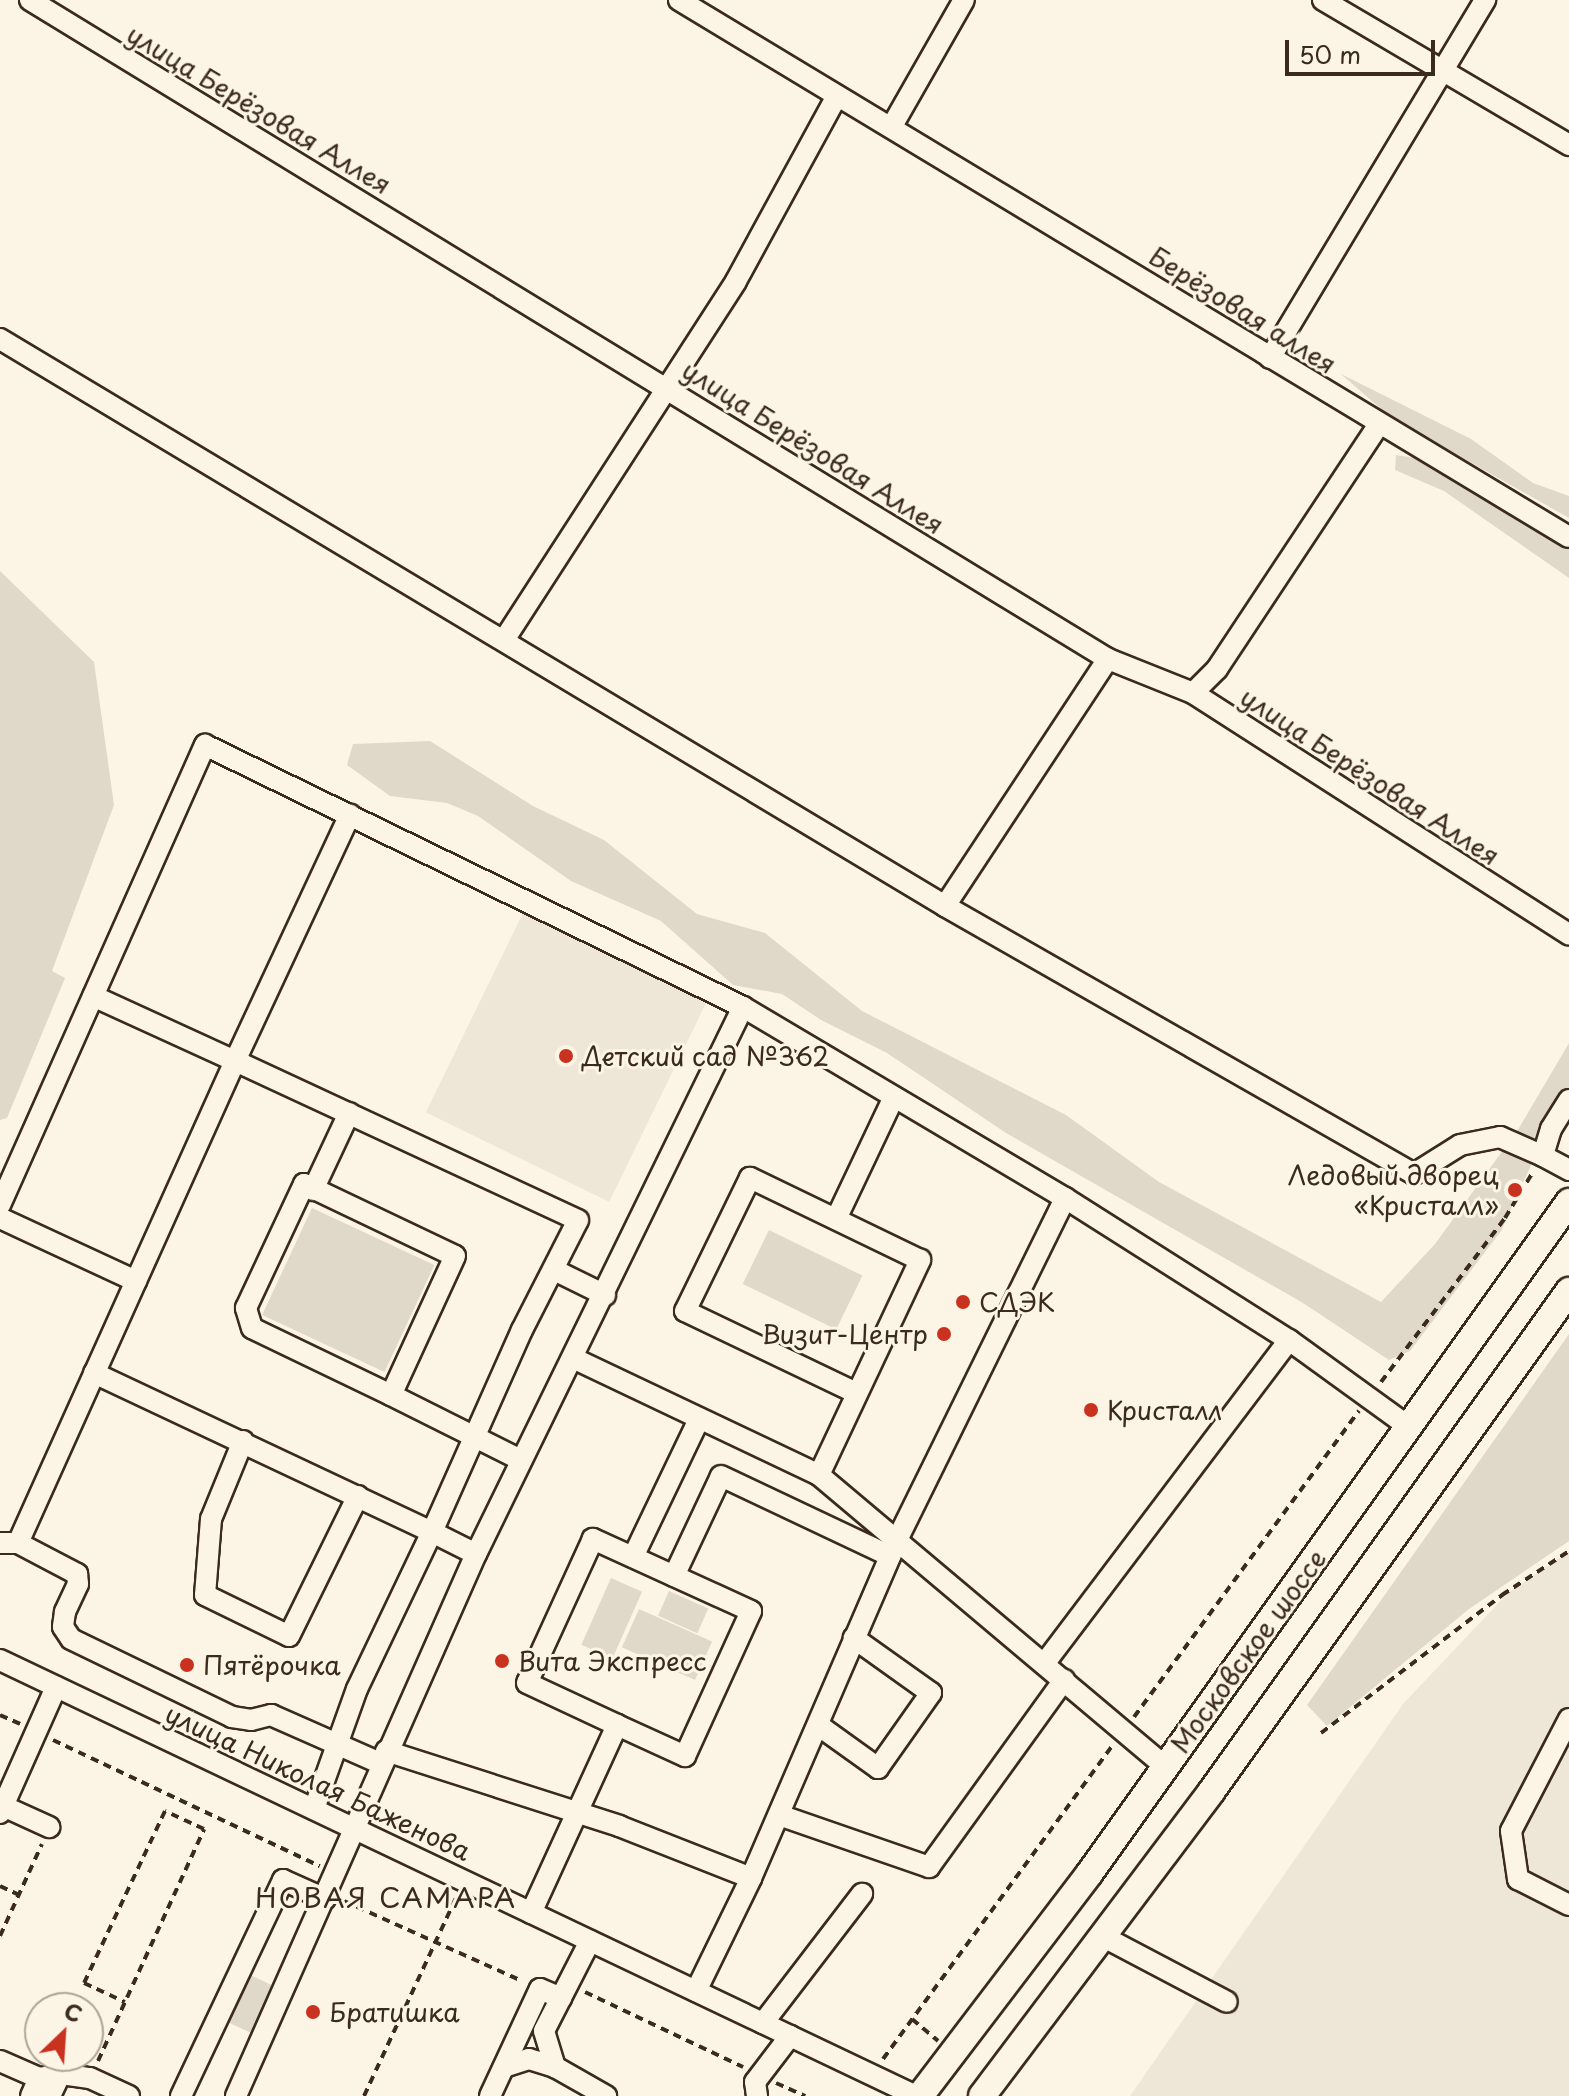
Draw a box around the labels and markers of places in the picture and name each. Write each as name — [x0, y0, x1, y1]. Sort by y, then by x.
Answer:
place label: Детский сад №362 — [582, 1040, 831, 1072]
marker: Детский сад №362 — [557, 1047, 575, 1065]
place label: Ледовый дворец «Кристалл» — [1288, 1159, 1499, 1220]
marker: Ледовый дворец «Кристалл» — [1506, 1181, 1524, 1199]
place label: СДЭК — [979, 1286, 1055, 1318]
marker: СДЭК — [954, 1293, 972, 1311]
place label: Визит-Центр — [762, 1318, 928, 1350]
marker: Визит-Центр — [935, 1325, 953, 1343]
place label: Кристалл — [1107, 1394, 1222, 1426]
marker: Кристалл — [1082, 1401, 1100, 1419]
place label: Вита Экспресс — [518, 1645, 707, 1677]
place label: Пятёрочка — [203, 1649, 341, 1681]
marker: Вита Экспресс — [493, 1652, 511, 1670]
marker: Пятёрочка — [178, 1656, 196, 1674]
place label: Братишка — [329, 1996, 460, 2028]
marker: Братишка — [304, 2003, 322, 2021]

